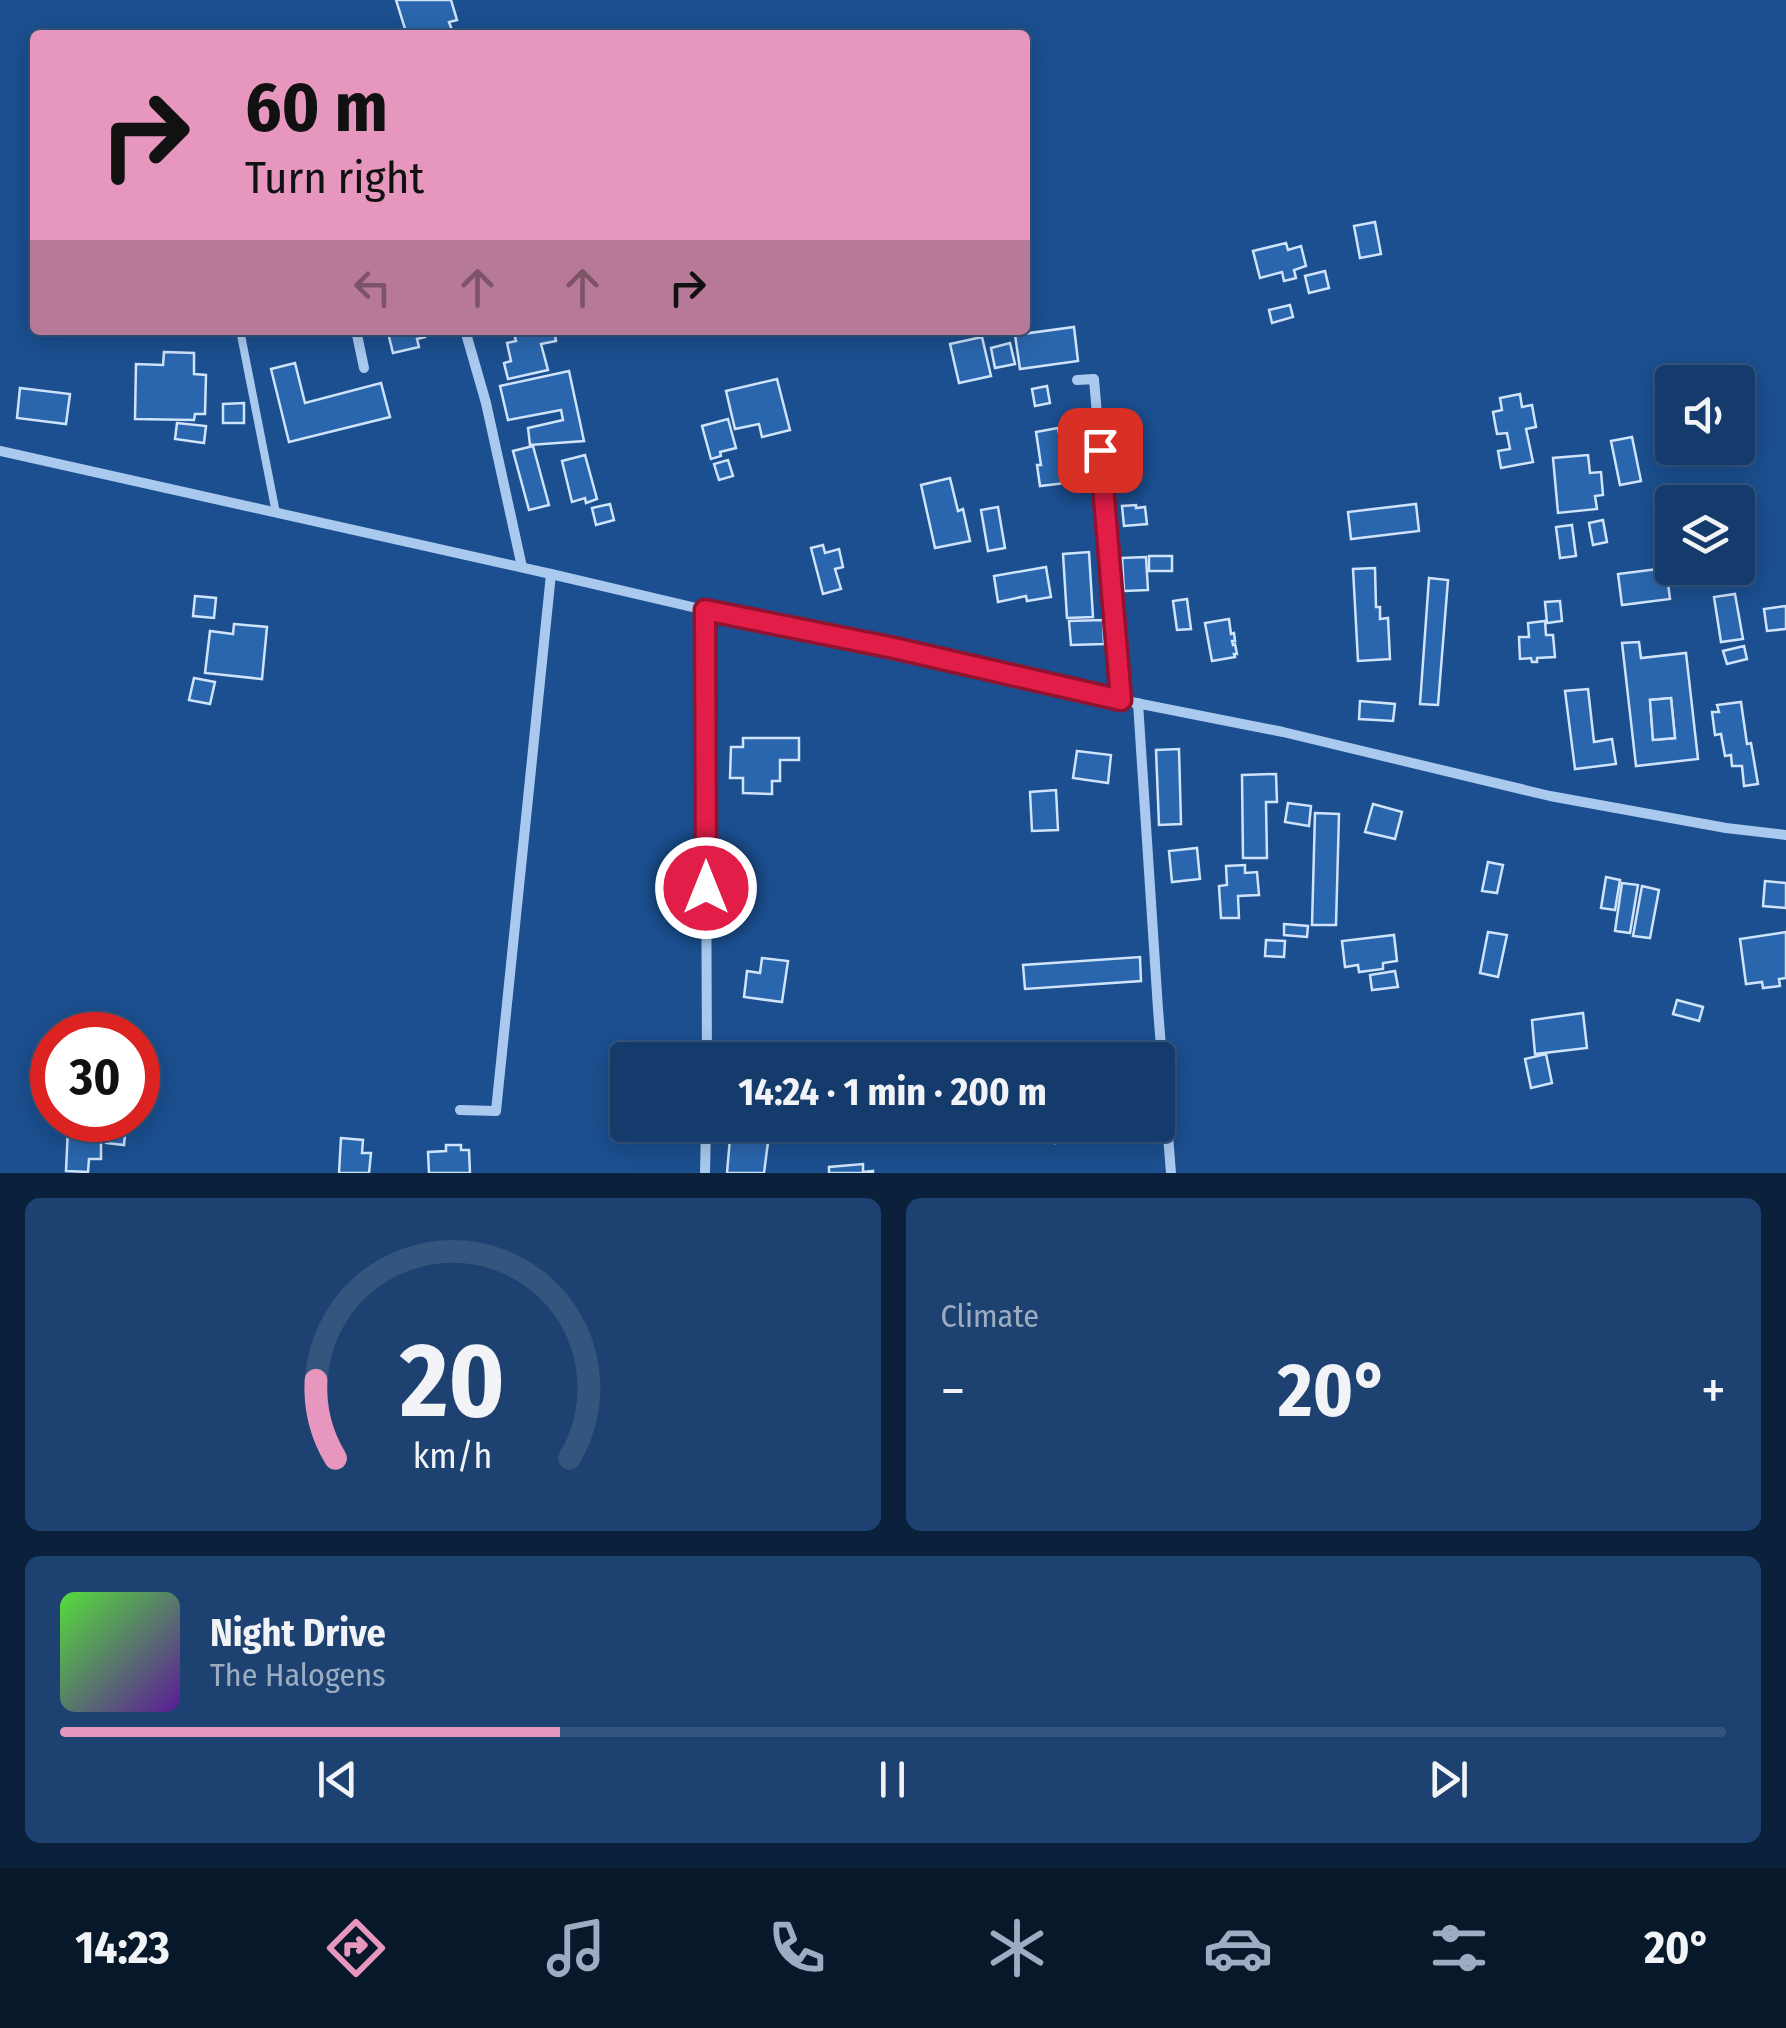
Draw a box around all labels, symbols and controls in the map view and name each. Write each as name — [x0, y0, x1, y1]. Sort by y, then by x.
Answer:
text: 60 m — [245, 66, 388, 150]
icon: right — [80, 70, 210, 200]
text: Turn right — [245, 151, 424, 205]
icon: left — [345, 260, 400, 315]
icon: ahead — [450, 260, 505, 315]
icon: ahead — [555, 260, 610, 315]
icon: right — [660, 260, 715, 315]
map controls — [1655, 365, 1755, 585]
button: sound — [1655, 365, 1755, 465]
pin — [1058, 408, 1143, 493]
icon: arrive — [1073, 423, 1128, 478]
button: layers — [1655, 485, 1755, 585]
position arrow — [654, 836, 758, 940]
speed limit sign: 30 — [30, 1012, 160, 1142]
text: 14:24 · 1 min · 200 m — [738, 1069, 1047, 1115]
text: Climate — [941, 1297, 1039, 1335]
text: 20 — [399, 1319, 505, 1444]
text: 20° — [1278, 1346, 1389, 1436]
text: − — [941, 1358, 965, 1424]
text: + — [1701, 1358, 1726, 1424]
text: km/h — [413, 1435, 493, 1477]
text: Night Drive — [210, 1610, 386, 1656]
text: The Halogens — [210, 1656, 386, 1694]
icon: previous — [310, 1752, 365, 1807]
icon: pause — [865, 1752, 920, 1807]
icon: next — [1421, 1752, 1476, 1807]
icon: directions — [321, 1913, 391, 1983]
icon: music — [541, 1913, 611, 1983]
icon: phone — [762, 1913, 832, 1983]
icon: climate — [982, 1913, 1052, 1983]
icon: car — [1203, 1913, 1273, 1983]
icon: filters — [1424, 1913, 1494, 1983]
text: 14:23 — [75, 1921, 170, 1975]
text: 20° — [1644, 1921, 1711, 1975]

